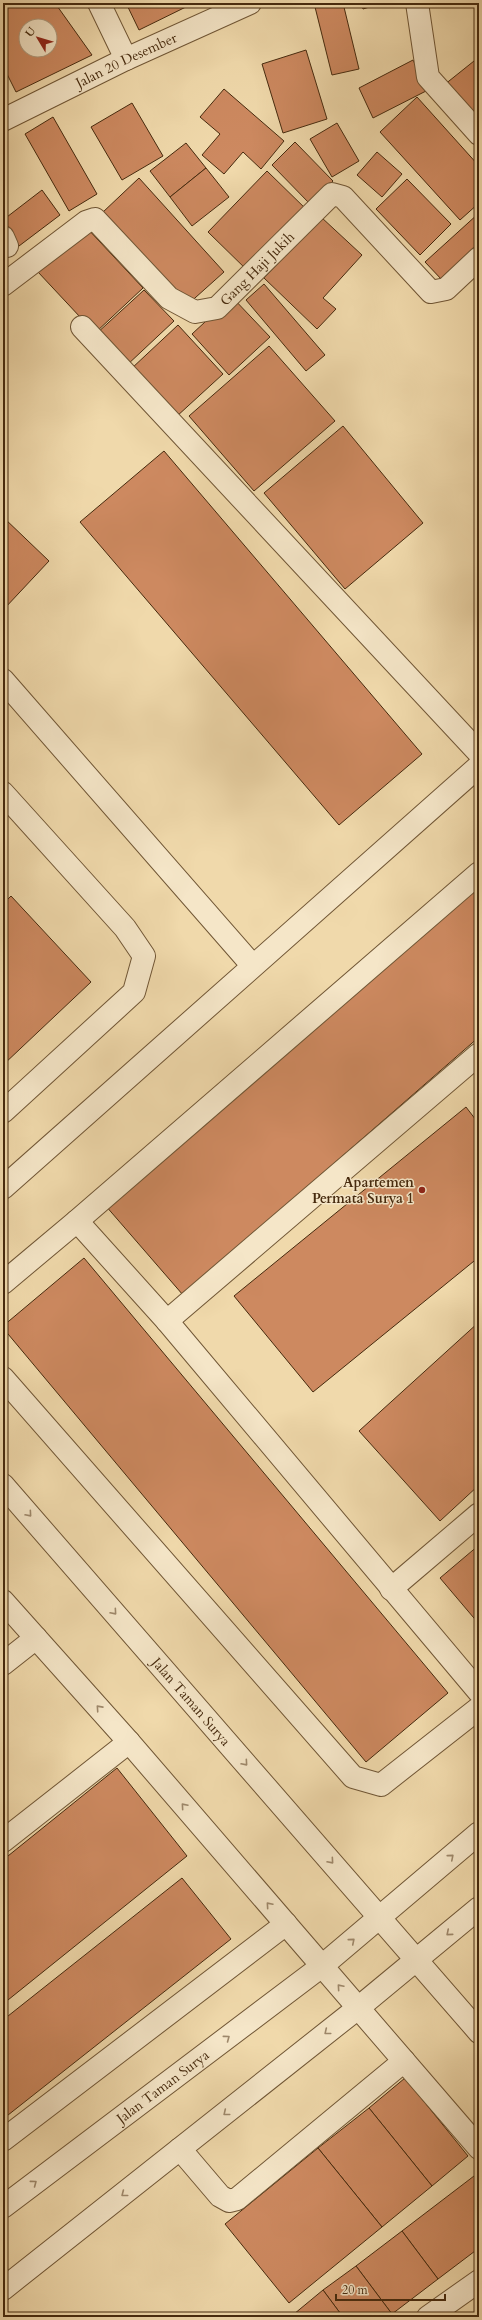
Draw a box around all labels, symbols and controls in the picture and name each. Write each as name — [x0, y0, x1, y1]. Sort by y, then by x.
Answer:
north arrow — [18, 18, 58, 58]
text: U — [22, 24, 39, 40]
street label: Jalan 20 Desember — [70, 27, 181, 93]
street label: Gang Haji Jukih — [216, 227, 299, 310]
place label: Apartemen Permata Surya 1 — [312, 1173, 414, 1208]
marker: Apartemen Permata Surya 1 — [417, 1185, 427, 1195]
one-way arrow — [24, 1510, 31, 1517]
one-way arrow — [109, 1608, 116, 1615]
street label: Jalan Taman Surya — [146, 1652, 235, 1750]
one-way arrow — [96, 1705, 104, 1713]
one-way arrow — [241, 1758, 248, 1766]
one-way arrow — [182, 1803, 189, 1811]
one-way arrow — [446, 1854, 454, 1861]
one-way arrow — [326, 1856, 333, 1864]
one-way arrow — [267, 1902, 274, 1909]
one-way arrow — [446, 1928, 454, 1935]
one-way arrow — [347, 1939, 355, 1946]
one-way arrow — [337, 1984, 344, 1992]
one-way arrow — [325, 2028, 332, 2035]
one-way arrow — [223, 2035, 230, 2042]
street label: Jalan Taman Surya — [111, 2045, 213, 2129]
one-way arrow — [223, 2109, 230, 2116]
one-way arrow — [30, 2181, 37, 2188]
one-way arrow — [121, 2189, 128, 2196]
scale bar — [336, 2276, 445, 2302]
text: 20 m — [342, 2282, 369, 2298]

